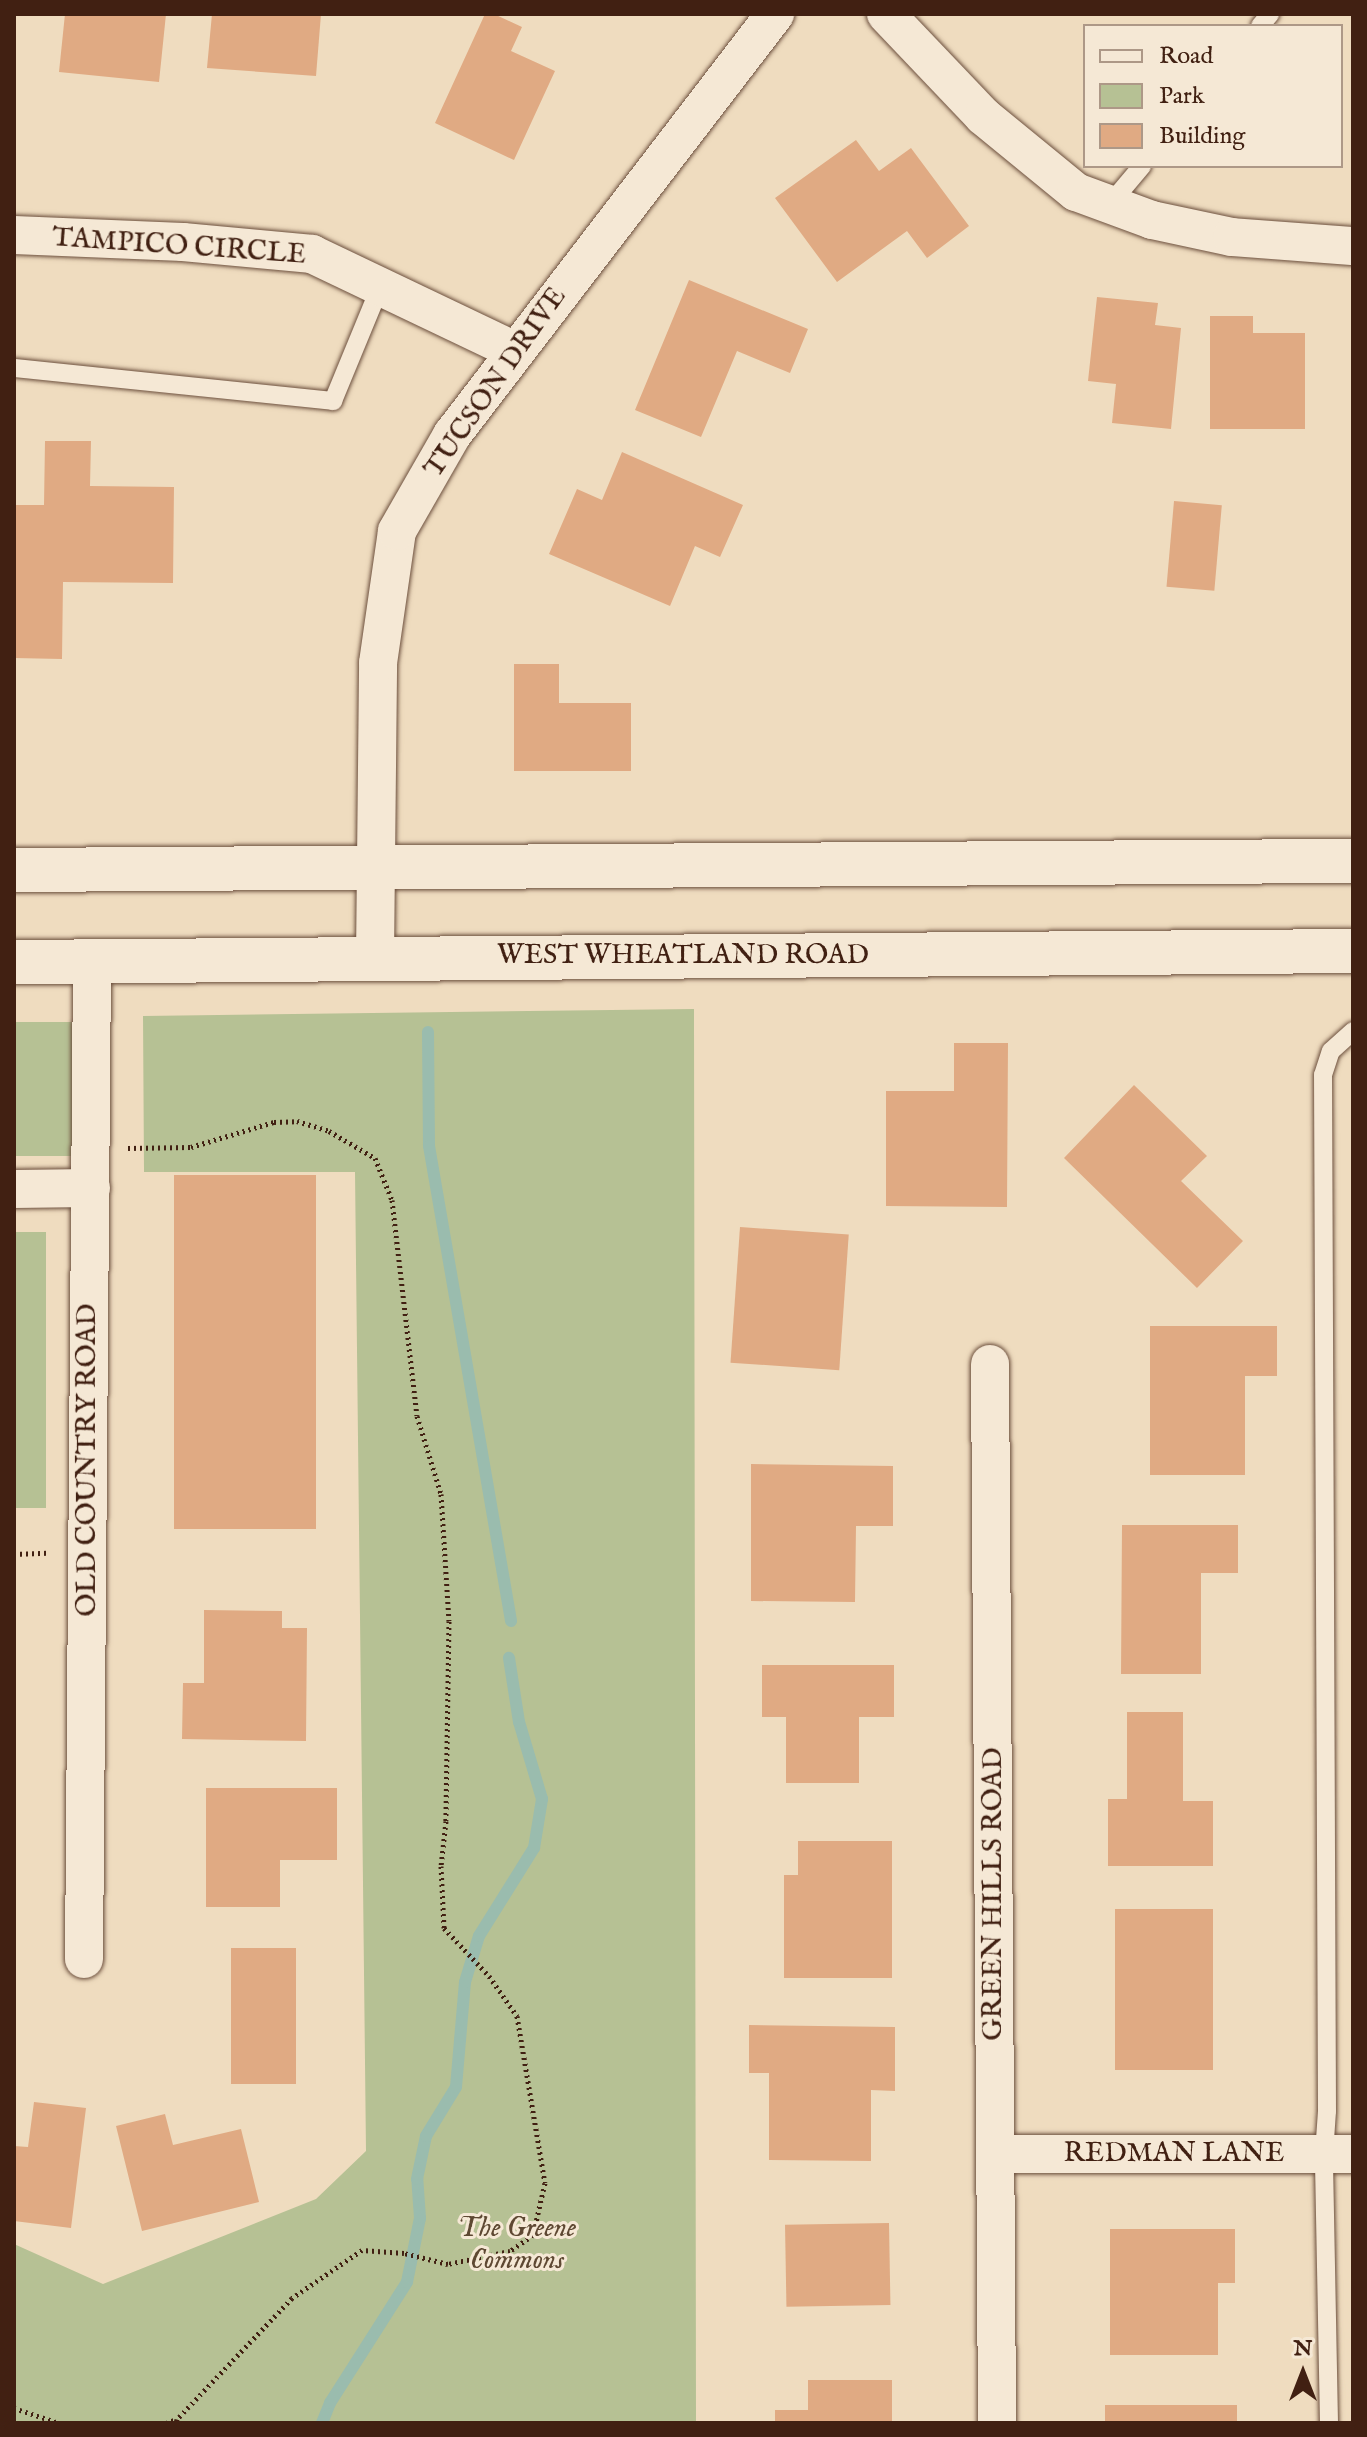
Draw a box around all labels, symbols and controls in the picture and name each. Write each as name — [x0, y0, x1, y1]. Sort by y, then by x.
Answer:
legend — [1083, 24, 1343, 168]
text: Road — [1159, 41, 1213, 72]
text: Park — [1159, 81, 1205, 112]
text: Building — [1159, 121, 1245, 152]
street label: TAMPICO CIRCLE — [51, 221, 307, 273]
street label: TUCSON DRIVE — [418, 281, 574, 485]
street label: WEST WHEATLAND ROAD — [497, 939, 869, 973]
street label: OLD COUNTRY ROAD — [71, 1303, 105, 1617]
street label: GREEN HILLS ROAD — [977, 1747, 1011, 2041]
street label: REDMAN LANE — [1064, 2137, 1284, 2171]
park label: The Greene Commons — [458, 2212, 576, 2278]
north arrow — [1263, 2333, 1343, 2413]
text: N — [1293, 2335, 1313, 2363]

